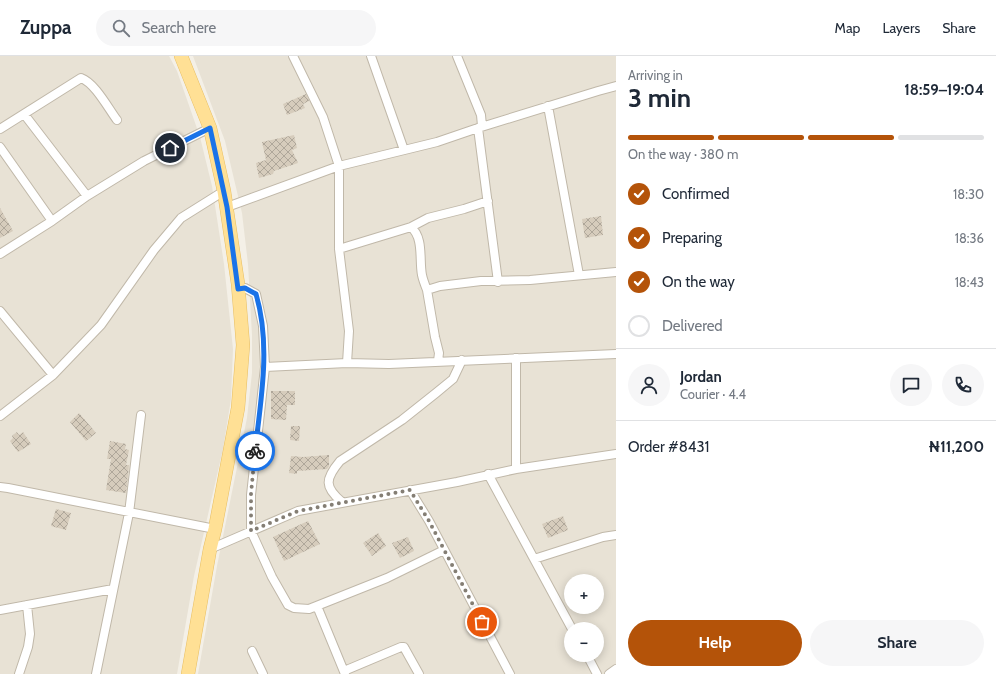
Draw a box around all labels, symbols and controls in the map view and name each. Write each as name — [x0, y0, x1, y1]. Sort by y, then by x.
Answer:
search box — [96, 10, 376, 46]
text: Zuppa — [20, 16, 72, 39]
icon: search — [110, 17, 132, 39]
text: Search here — [142, 19, 216, 37]
text: Map — [835, 19, 860, 37]
text: Layers — [882, 19, 920, 37]
text: Share — [942, 19, 976, 37]
text: Arriving in — [628, 67, 683, 83]
text: 18:59–19:04 — [904, 81, 984, 99]
text: 3 min — [628, 82, 691, 114]
pin — [153, 131, 187, 165]
icon: home — [159, 137, 181, 159]
text: On the way · 380 m — [628, 146, 738, 162]
icon: check — [628, 183, 650, 205]
text: Confirmed — [662, 185, 730, 203]
text: 18:30 — [953, 186, 984, 202]
icon: check — [628, 227, 650, 249]
text: Preparing — [662, 229, 722, 247]
text: 18:36 — [955, 230, 984, 246]
icon: check — [628, 271, 650, 293]
text: On the way — [662, 273, 735, 291]
text: 18:43 — [955, 274, 984, 290]
text: Delivered — [662, 317, 723, 335]
button: person — [628, 364, 670, 406]
button: chat — [890, 364, 932, 406]
button: phone — [942, 364, 984, 406]
text: Jordan — [680, 368, 722, 386]
text: Courier · 4.4 — [680, 386, 746, 402]
courier — [235, 431, 275, 471]
text: Order #8431 — [628, 438, 709, 456]
text: ₦11,200 — [928, 438, 984, 456]
icon: bike — [244, 440, 266, 462]
map controls — [564, 574, 604, 662]
button: + — [564, 574, 604, 614]
pin — [465, 605, 499, 639]
icon: bag — [471, 611, 493, 633]
button: Help — [628, 620, 802, 666]
button: Share — [810, 620, 984, 666]
button: − — [564, 622, 604, 662]

